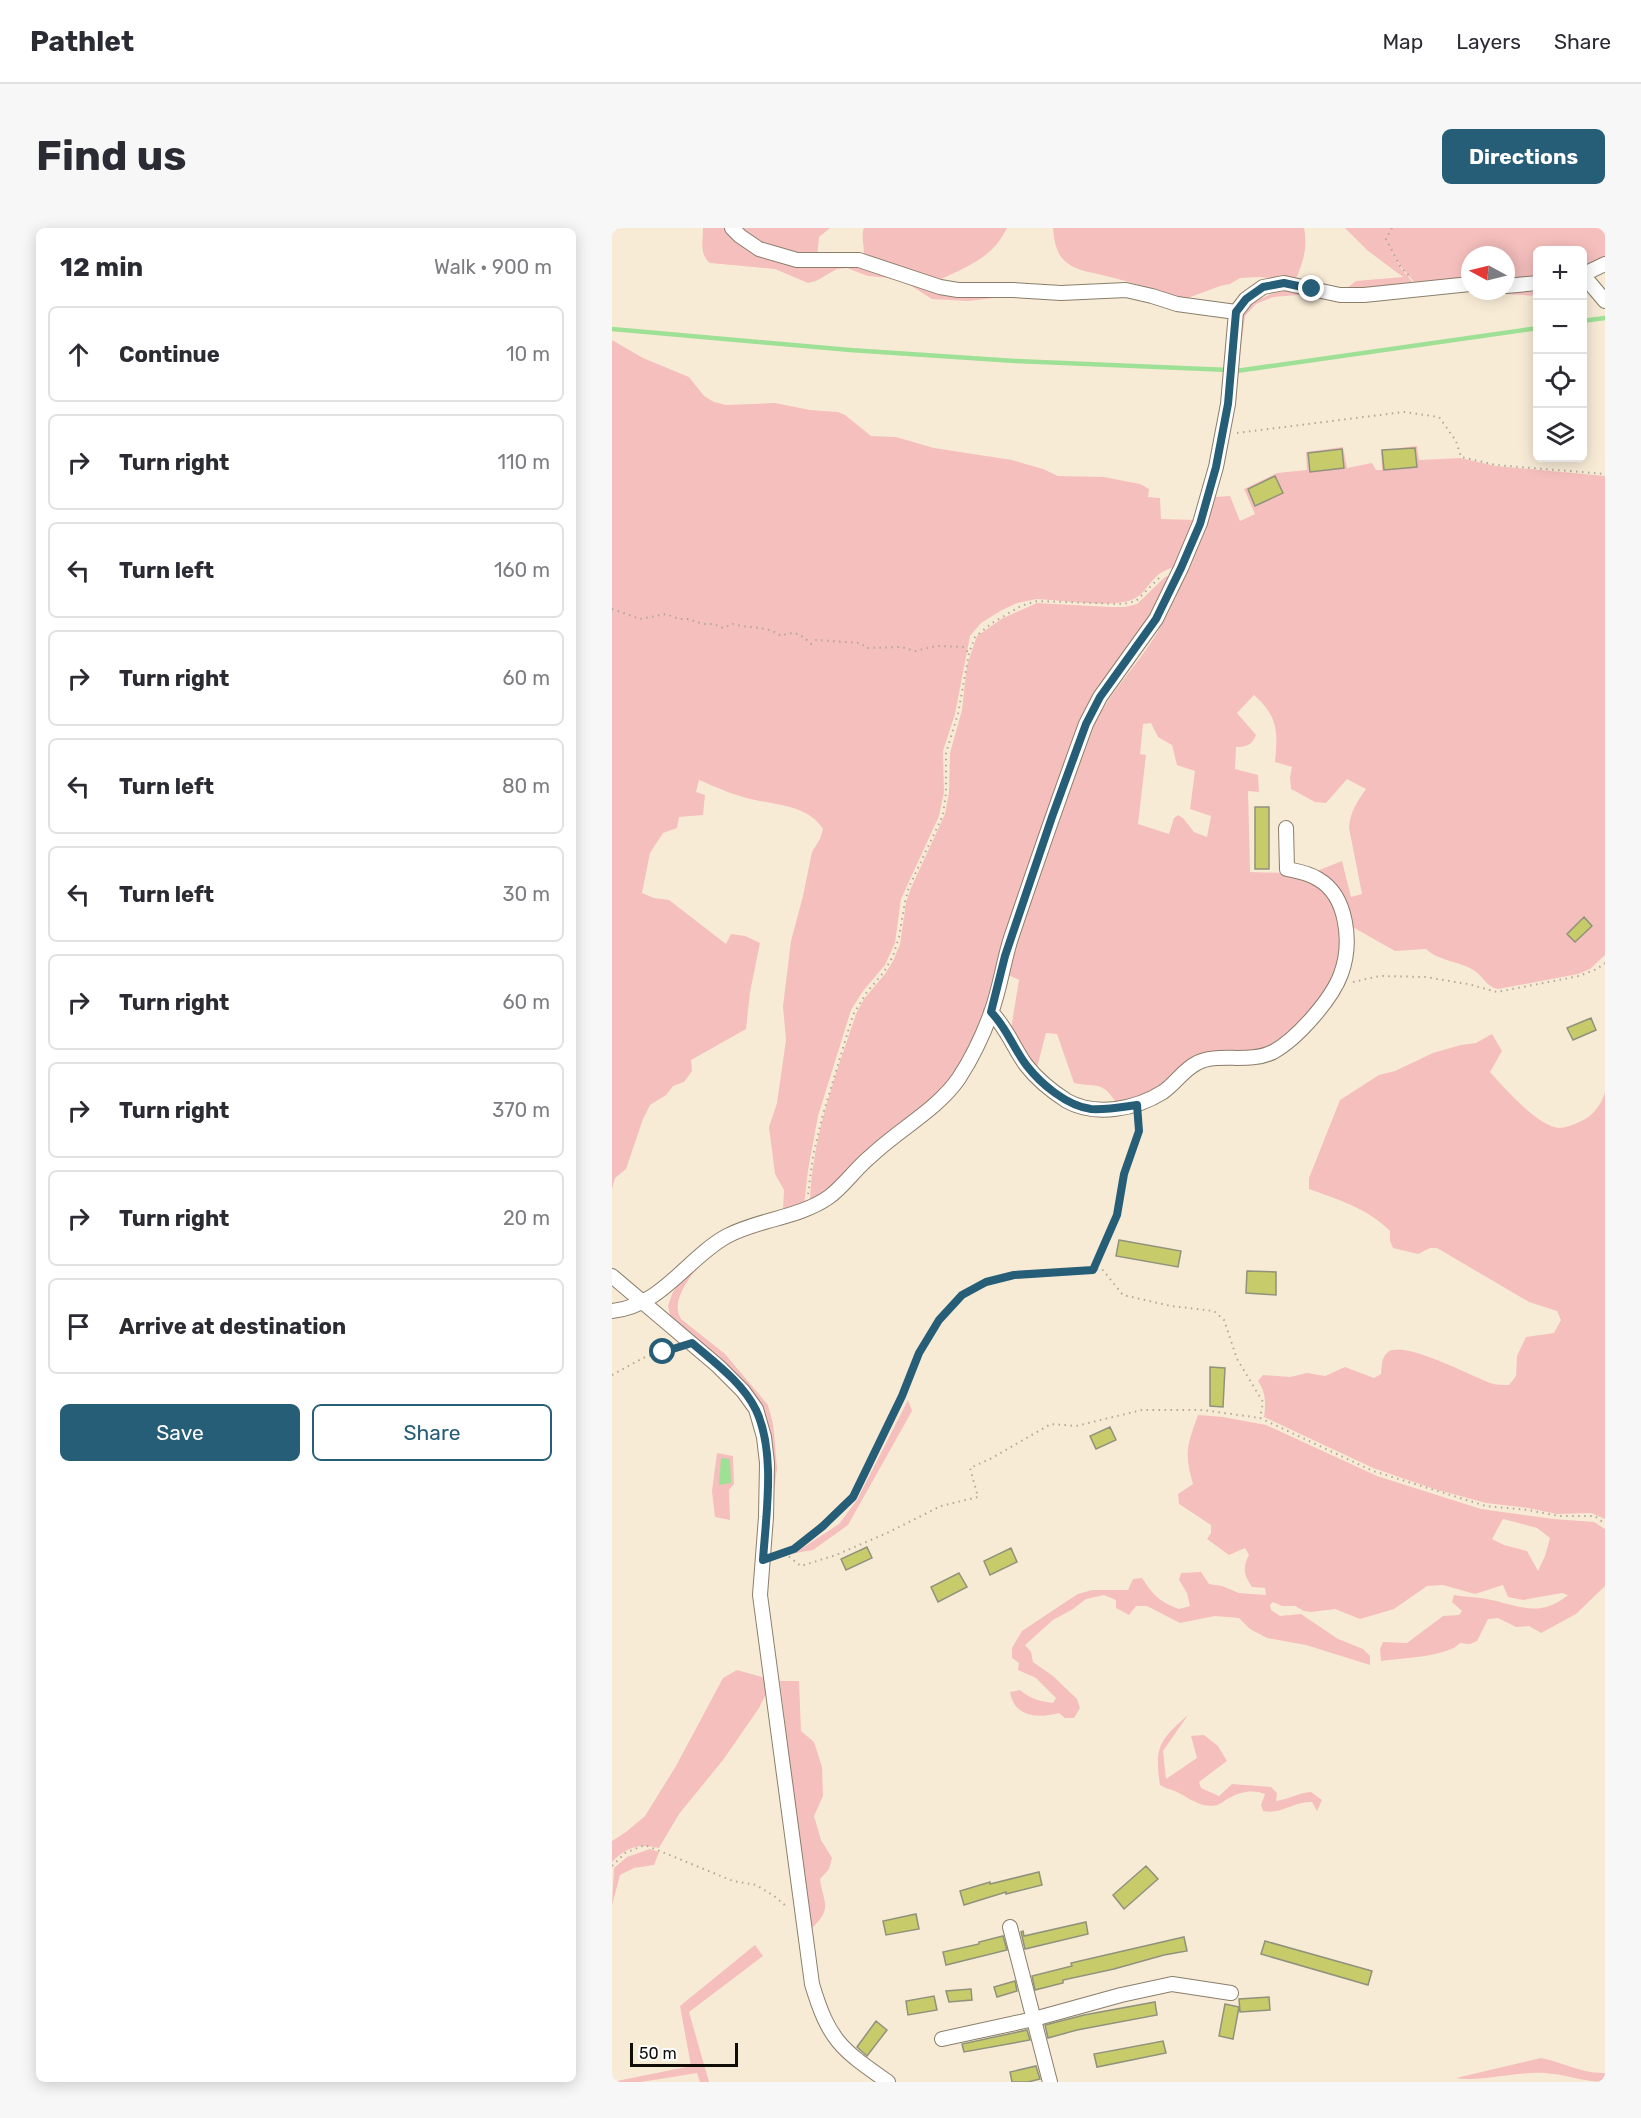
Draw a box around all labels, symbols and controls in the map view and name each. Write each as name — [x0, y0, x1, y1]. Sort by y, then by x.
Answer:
text: Pathlet — [30, 25, 134, 58]
text: Map — [1382, 29, 1423, 54]
text: Layers — [1456, 29, 1521, 54]
text: Share — [1554, 29, 1611, 54]
button: Directions — [1442, 129, 1605, 184]
text: Find us — [36, 131, 187, 181]
north arrow — [1461, 246, 1515, 300]
map controls — [1533, 246, 1587, 462]
button: + — [1533, 246, 1587, 300]
text: 12 min — [60, 252, 143, 283]
text: Walk · 900 m — [434, 255, 552, 279]
route end — [1298, 275, 1324, 301]
button: − — [1533, 300, 1587, 354]
icon: ahead — [62, 338, 95, 371]
text: Continue — [119, 341, 220, 368]
text: 10 m — [506, 342, 550, 366]
button: locate — [1533, 354, 1587, 408]
button: layers — [1533, 408, 1587, 462]
icon: right — [62, 446, 95, 479]
text: Turn right — [119, 449, 229, 476]
text: 110 m — [498, 450, 550, 474]
icon: left — [62, 554, 95, 587]
text: Turn left — [119, 557, 214, 584]
text: 160 m — [494, 558, 550, 582]
icon: right — [62, 662, 95, 695]
text: Turn right — [119, 665, 229, 692]
text: 60 m — [503, 666, 550, 690]
icon: left — [62, 770, 95, 803]
text: Turn left — [119, 773, 214, 800]
text: 80 m — [502, 774, 550, 798]
icon: left — [62, 878, 95, 911]
text: Turn left — [119, 881, 214, 908]
text: 30 m — [503, 882, 550, 906]
icon: right — [62, 986, 95, 1019]
text: Turn right — [119, 989, 229, 1016]
text: 60 m — [503, 990, 550, 1014]
icon: right — [62, 1094, 95, 1127]
text: Turn right — [119, 1097, 229, 1124]
text: 370 m — [492, 1098, 550, 1122]
icon: right — [62, 1202, 95, 1235]
text: Turn right — [119, 1205, 229, 1232]
text: 20 m — [503, 1206, 550, 1230]
icon: arrive — [62, 1310, 95, 1343]
text: Arrive at destination — [119, 1313, 346, 1340]
route start — [649, 1338, 675, 1364]
button: Save — [60, 1404, 300, 1461]
button: Share — [312, 1404, 552, 1461]
scale bar — [630, 2040, 738, 2068]
text: 50 m — [639, 2044, 677, 2063]

